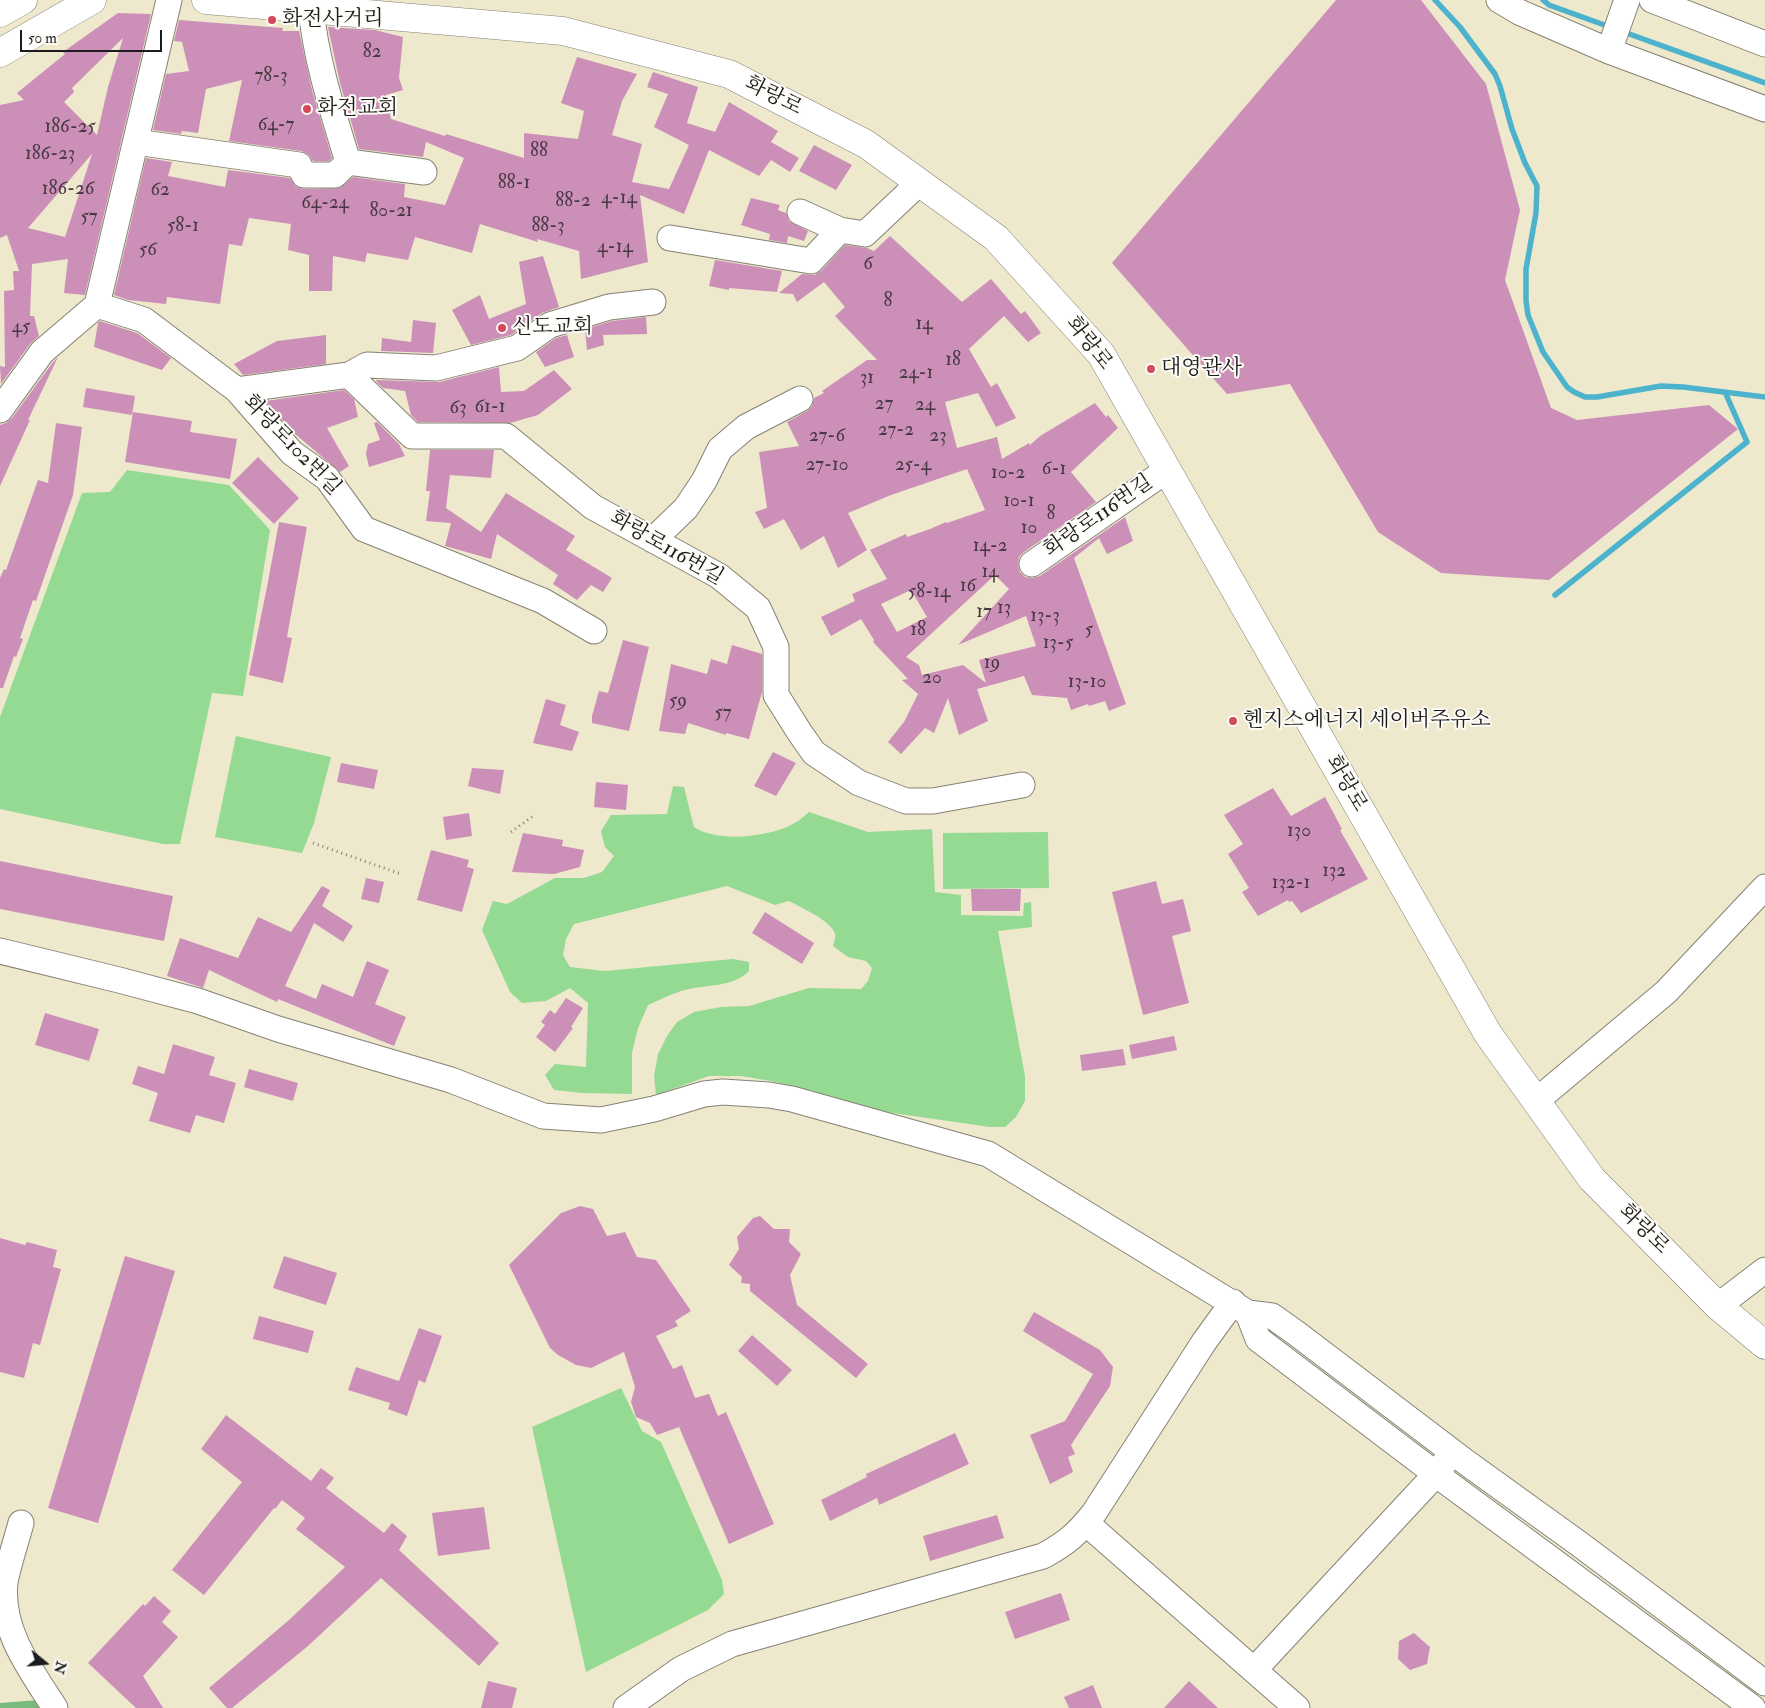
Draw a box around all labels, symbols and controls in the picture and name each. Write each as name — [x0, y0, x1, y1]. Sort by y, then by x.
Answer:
place label: 화전사거리 — [282, 7, 383, 33]
marker: 화전사거리 — [266, 14, 278, 26]
scale bar — [22, 20, 165, 52]
text: 50 m — [28, 29, 57, 48]
house number: 82 — [363, 42, 381, 64]
house number: 78-3 — [255, 66, 287, 88]
street label: 화랑로 — [740, 72, 806, 122]
place label: 화전교회 — [317, 96, 398, 122]
marker: 화전교회 — [301, 103, 313, 115]
house number: 64-7 — [258, 115, 294, 137]
house number: 186-25 — [44, 117, 96, 139]
house number: 88 — [530, 141, 548, 163]
house number: 186-23 — [25, 144, 75, 166]
house number: 88-1 — [498, 173, 530, 195]
house number: 186-26 — [42, 179, 94, 201]
house number: 62 — [150, 180, 170, 202]
house number: 4-14 — [601, 188, 637, 210]
house number: 88-2 — [555, 191, 591, 213]
house number: 64-24 — [301, 193, 349, 215]
house number: 80-21 — [369, 201, 413, 223]
house number: 57 — [80, 207, 98, 229]
house number: 58-1 — [167, 216, 199, 238]
house number: 88-3 — [531, 216, 565, 238]
house number: 4-14 — [597, 237, 633, 259]
house number: 56 — [139, 240, 157, 262]
house number: 6 — [863, 254, 873, 276]
house number: 8 — [884, 291, 892, 313]
street label: 화랑로 — [1059, 312, 1117, 376]
house number: 14 — [915, 314, 933, 336]
place label: 신도교회 — [512, 315, 593, 341]
house number: 45 — [12, 317, 30, 339]
marker: 신도교회 — [496, 322, 508, 334]
house number: 18 — [945, 350, 961, 372]
place label: 대영관사 — [1161, 356, 1242, 382]
house number: 24-1 — [899, 363, 933, 385]
marker: 대영관사 — [1145, 363, 1157, 375]
house number: 31 — [860, 368, 874, 390]
street label: 화랑로102번길 — [237, 390, 345, 502]
house number: 27 — [875, 394, 893, 416]
house number: 24 — [915, 395, 935, 417]
house number: 61-1 — [474, 397, 506, 419]
house number: 63 — [450, 398, 466, 420]
house number: 27-2 — [878, 420, 914, 442]
house number: 27-6 — [809, 426, 845, 448]
house number: 23 — [930, 426, 946, 448]
house number: 27-10 — [806, 455, 848, 477]
house number: 25-4 — [895, 455, 931, 477]
house number: 6-1 — [1042, 459, 1066, 481]
house number: 10-2 — [991, 463, 1025, 485]
street label: 화랑로116번길 — [1040, 470, 1158, 564]
house number: 10-1 — [1003, 491, 1035, 513]
house number: 8 — [1047, 504, 1055, 526]
street label: 화랑로116번길 — [605, 506, 727, 592]
house number: 10 — [1021, 518, 1037, 540]
house number: 14-2 — [973, 536, 1007, 558]
house number: 14 — [981, 562, 999, 584]
house number: 16 — [960, 576, 976, 598]
house number: 58-14 — [908, 582, 950, 604]
house number: 13 — [997, 598, 1011, 620]
house number: 17 — [976, 602, 992, 624]
house number: 13-3 — [1030, 606, 1060, 628]
house number: 18 — [910, 620, 926, 642]
house number: 5 — [1085, 620, 1093, 642]
house number: 13-5 — [1043, 633, 1073, 655]
house number: 19 — [984, 653, 1000, 675]
house number: 20 — [922, 668, 942, 690]
house number: 13-10 — [1068, 672, 1106, 694]
house number: 59 — [669, 691, 687, 713]
house number: 57 — [714, 703, 732, 725]
place label: 헨지스에너지 세이버주유소 — [1243, 708, 1491, 734]
marker: 헨지스에너지 세이버주유소 — [1227, 715, 1239, 727]
street label: 화랑로 — [1319, 751, 1371, 817]
house number: 130 — [1287, 821, 1311, 843]
house number: 132 — [1322, 861, 1346, 883]
house number: 132-1 — [1272, 873, 1310, 895]
street label: 화랑로 — [1613, 1200, 1673, 1260]
north arrow — [20, 1638, 70, 1688]
text: N — [50, 1659, 70, 1676]

